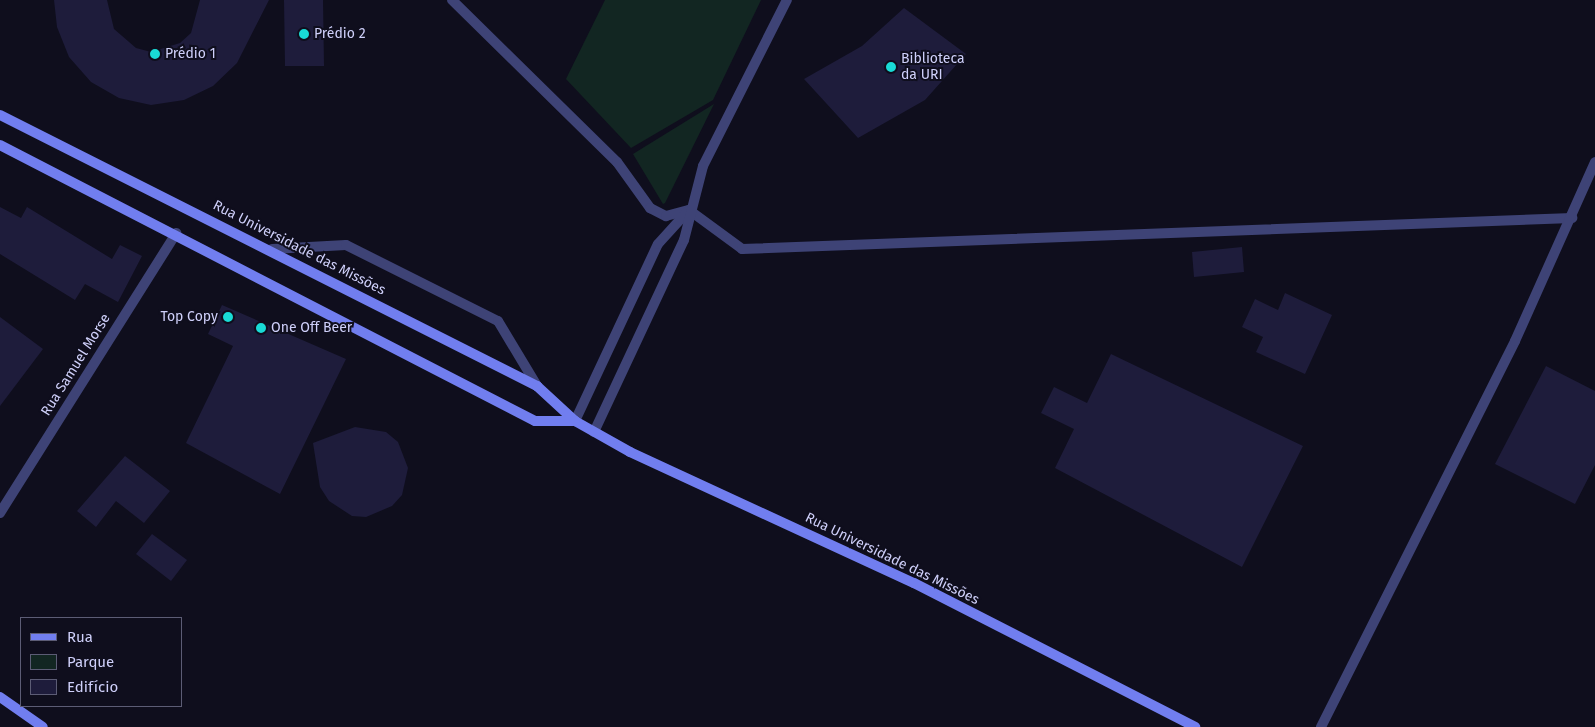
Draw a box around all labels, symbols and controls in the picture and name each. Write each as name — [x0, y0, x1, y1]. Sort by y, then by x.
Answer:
place label: Prédio 2 — [314, 26, 366, 42]
marker: Prédio 2 — [298, 28, 310, 40]
place label: Prédio 1 — [165, 46, 216, 62]
marker: Prédio 1 — [149, 48, 161, 60]
place label: Biblioteca da URI — [901, 51, 965, 84]
marker: Biblioteca da URI — [885, 61, 897, 73]
street label: Rua Universidade das Missões — [210, 197, 388, 299]
place label: Top Copy — [160, 309, 218, 325]
street label: Rua Samuel Morse — [38, 311, 114, 419]
marker: Top Copy — [222, 311, 234, 323]
place label: One Off Beer — [271, 320, 352, 336]
marker: One Off Beer — [255, 322, 267, 334]
street label: Rua Universidade das Missões — [802, 509, 982, 609]
legend — [20, 617, 182, 707]
text: Rua — [67, 628, 93, 646]
text: Parque — [67, 653, 114, 671]
text: Edifício — [67, 678, 118, 696]

